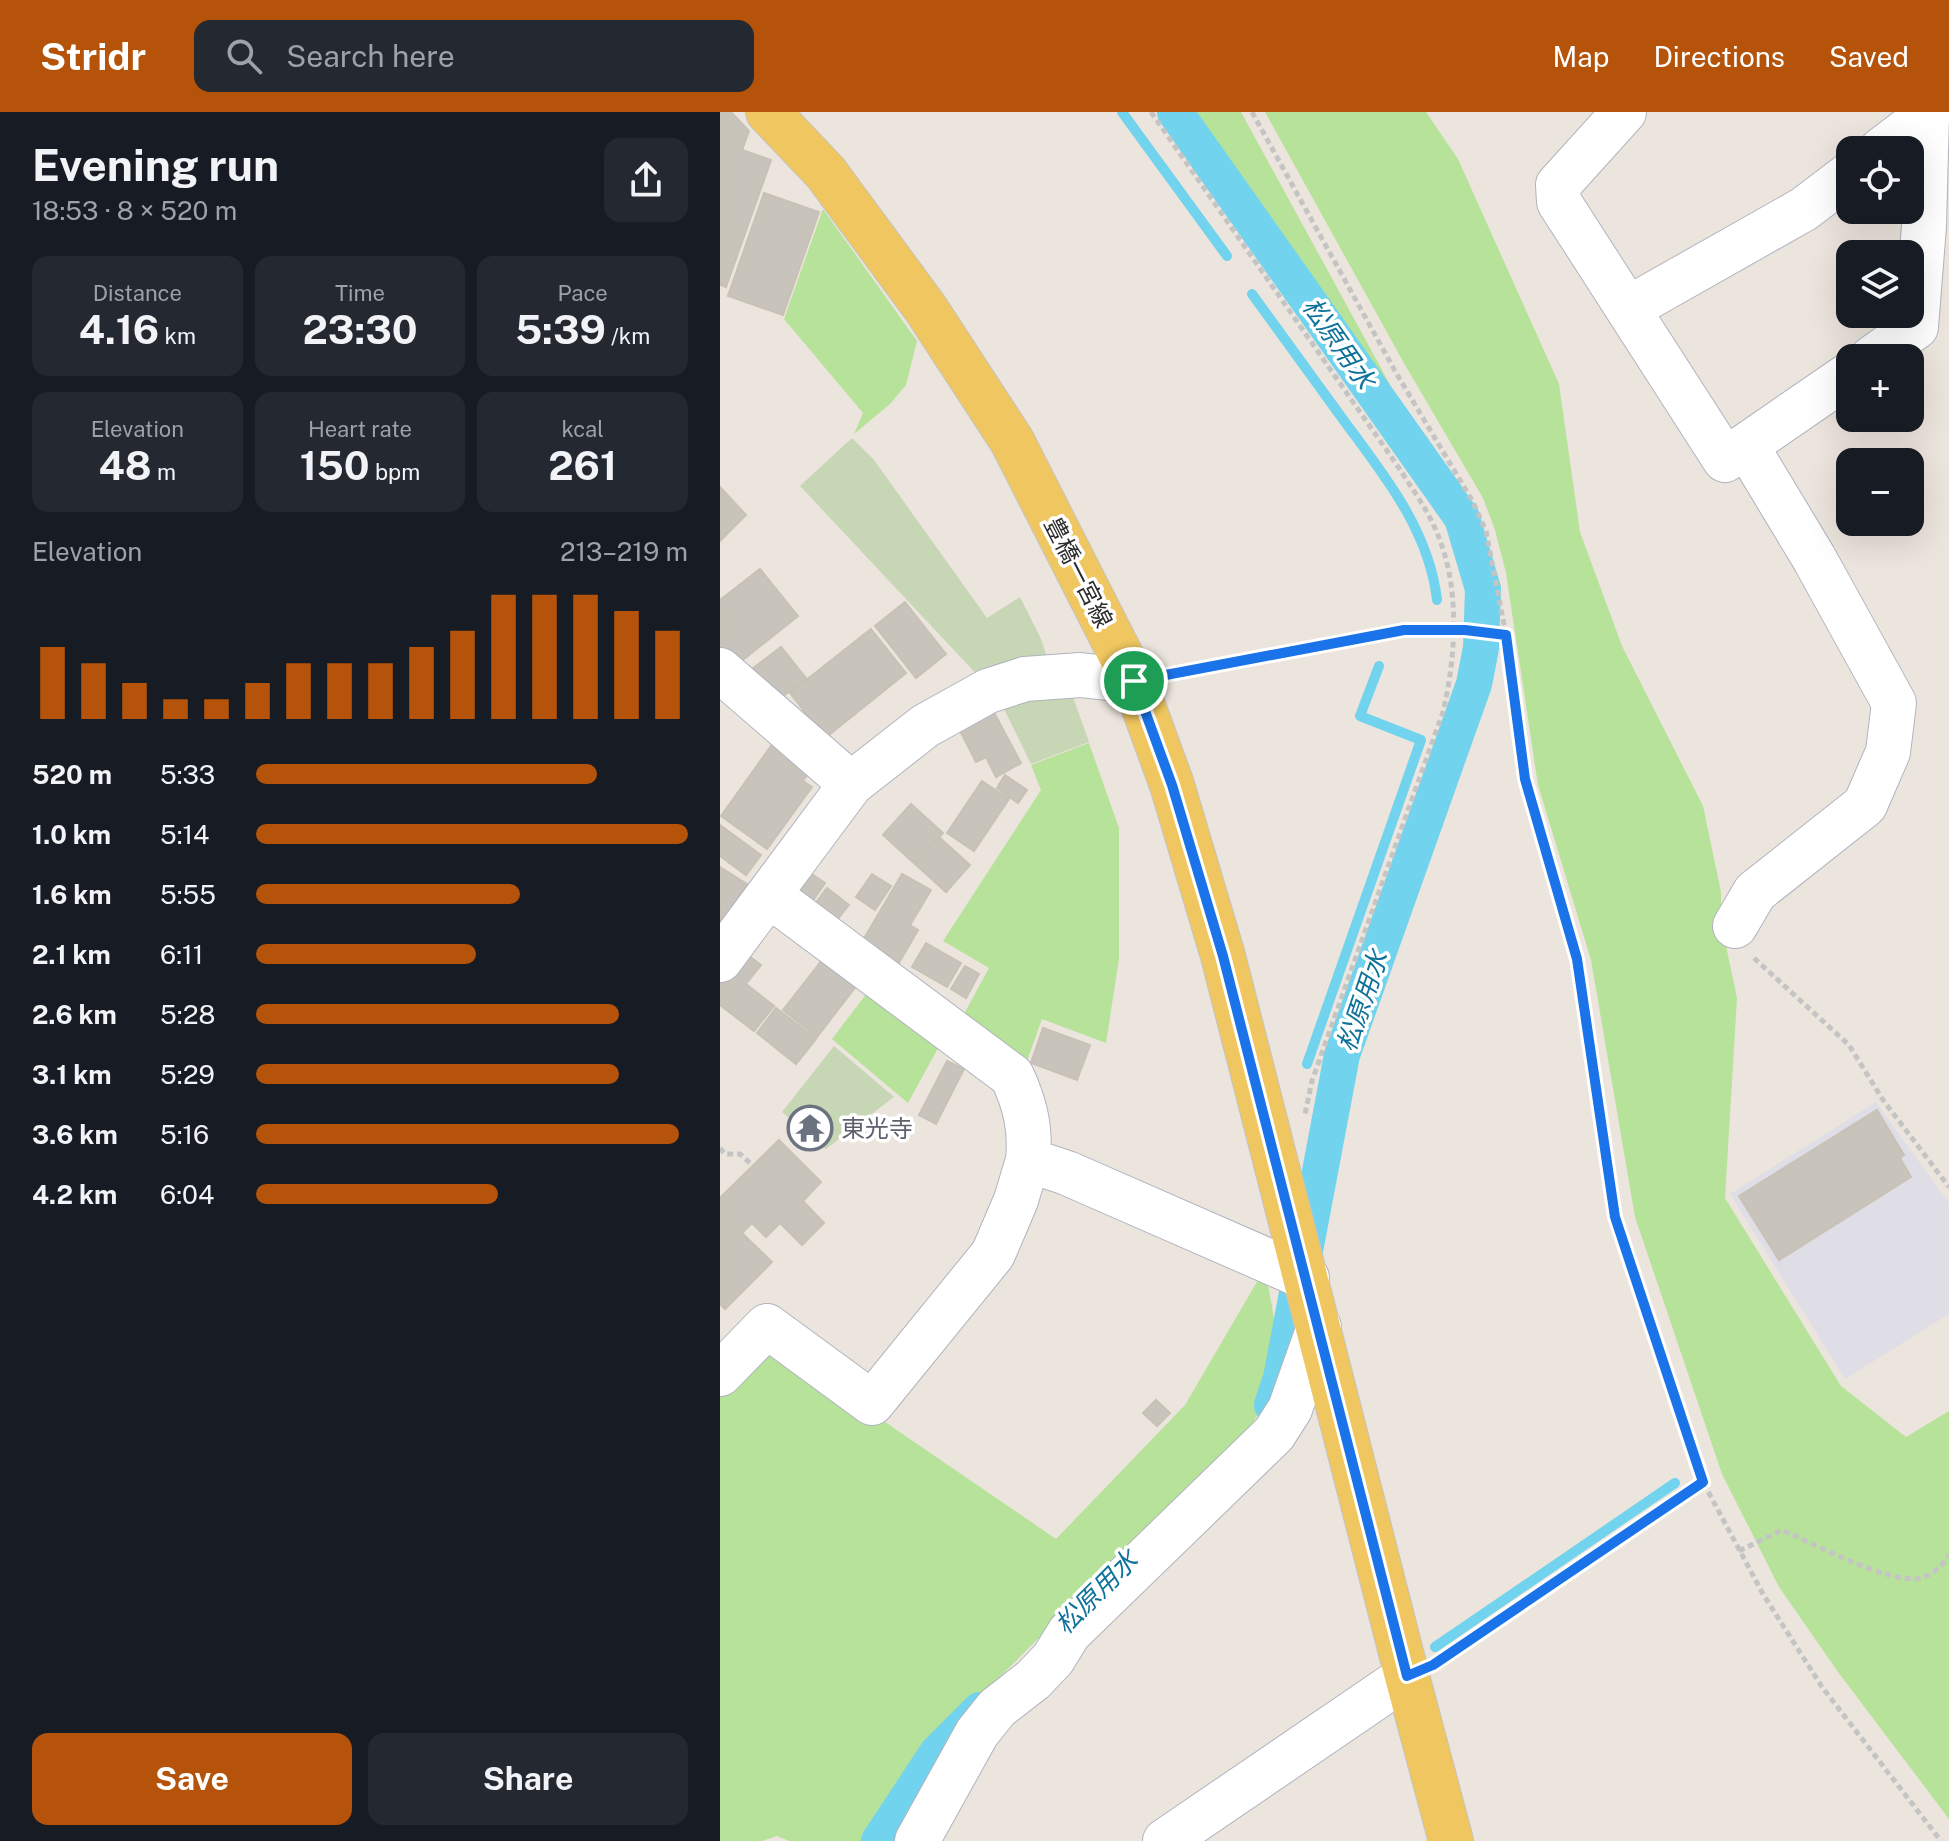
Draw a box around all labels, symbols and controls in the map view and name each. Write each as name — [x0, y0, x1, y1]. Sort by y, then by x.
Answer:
search box — [194, 20, 754, 92]
text: Stridr — [40, 34, 146, 79]
icon: search — [222, 34, 266, 78]
text: Search here — [286, 38, 455, 74]
text: Map — [1553, 40, 1609, 73]
text: Directions — [1653, 40, 1785, 73]
text: Saved — [1829, 40, 1909, 73]
map controls — [1836, 136, 1924, 536]
button: locate — [1836, 136, 1924, 224]
button: share — [604, 138, 688, 222]
text: Evening run — [32, 139, 279, 191]
text: 18:53 · 8 × 520 m — [32, 195, 237, 226]
button: layers — [1836, 240, 1924, 328]
text: Distance — [93, 280, 182, 306]
text: Time — [335, 280, 385, 306]
text: Pace — [558, 280, 608, 306]
water label: 松原用水 — [1296, 292, 1383, 397]
text: 4.16 — [79, 306, 159, 353]
text: 23:30 — [302, 306, 418, 353]
text: 5:39 — [515, 306, 606, 353]
text: km — [159, 323, 196, 349]
text: /km — [606, 323, 650, 349]
button: + — [1836, 344, 1924, 432]
text: Elevation — [91, 416, 184, 442]
text: Heart rate — [308, 416, 412, 442]
text: kcal — [561, 416, 604, 442]
text: 48 — [99, 442, 152, 489]
text: 150 — [300, 442, 370, 489]
text: 261 — [548, 442, 617, 489]
button: − — [1836, 448, 1924, 536]
text: m — [152, 459, 176, 485]
text: bpm — [370, 459, 420, 485]
street label: 豊橋一宮線 — [1039, 512, 1119, 632]
text: Elevation — [32, 536, 142, 567]
text: 213–219 m — [560, 536, 688, 567]
pin — [1100, 647, 1168, 715]
icon: arrive — [1112, 659, 1156, 703]
text: 520 m — [32, 759, 112, 790]
text: 5:33 — [160, 759, 215, 790]
text: 1.0 km — [32, 819, 111, 850]
text: 5:14 — [160, 819, 209, 850]
text: 1.6 km — [32, 879, 112, 910]
text: 5:55 — [160, 879, 216, 910]
text: 2.1 km — [32, 939, 111, 970]
text: 6:11 — [160, 939, 203, 970]
water label: 松原用水 — [1330, 944, 1395, 1055]
text: 2.6 km — [32, 999, 117, 1030]
text: 5:28 — [160, 999, 215, 1030]
text: 3.1 km — [32, 1059, 112, 1090]
text: 5:29 — [160, 1059, 215, 1090]
temple icon: 東光寺 — [786, 1104, 834, 1152]
place label: 東光寺 — [841, 1114, 913, 1142]
text: 3.6 km — [32, 1119, 118, 1150]
text: 5:16 — [160, 1119, 209, 1150]
text: 4.2 km — [32, 1179, 117, 1210]
text: 6:04 — [160, 1179, 214, 1210]
water label: 松原用水 — [1048, 1542, 1146, 1640]
button: Save — [32, 1733, 352, 1825]
button: Share — [368, 1733, 688, 1825]

